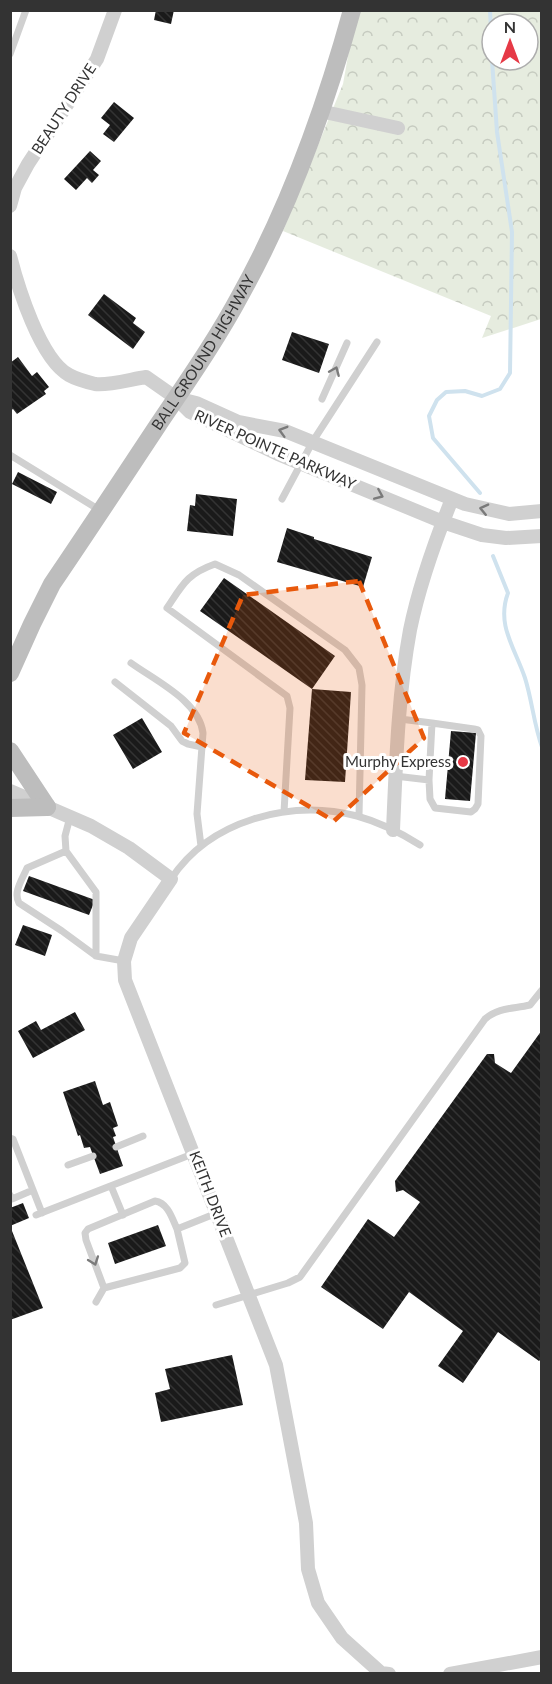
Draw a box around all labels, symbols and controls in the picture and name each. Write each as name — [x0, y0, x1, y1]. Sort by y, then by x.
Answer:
north arrow — [480, 12, 540, 72]
text: N — [504, 17, 516, 36]
street label: BEAUTY DRIVE — [27, 60, 99, 157]
street label: BALL GROUND HIGHWAY — [147, 271, 258, 433]
one-way arrow — [327, 366, 339, 377]
street label: RIVER POINTE PARKWAY — [192, 405, 359, 493]
one-way arrow — [278, 426, 289, 438]
one-way arrow — [373, 488, 384, 500]
one-way arrow — [479, 503, 489, 516]
place label: Murphy Express — [345, 752, 451, 770]
marker: Murphy Express — [456, 755, 470, 769]
street label: KEITH DRIVE — [186, 1148, 236, 1239]
one-way arrow — [87, 1255, 99, 1266]

